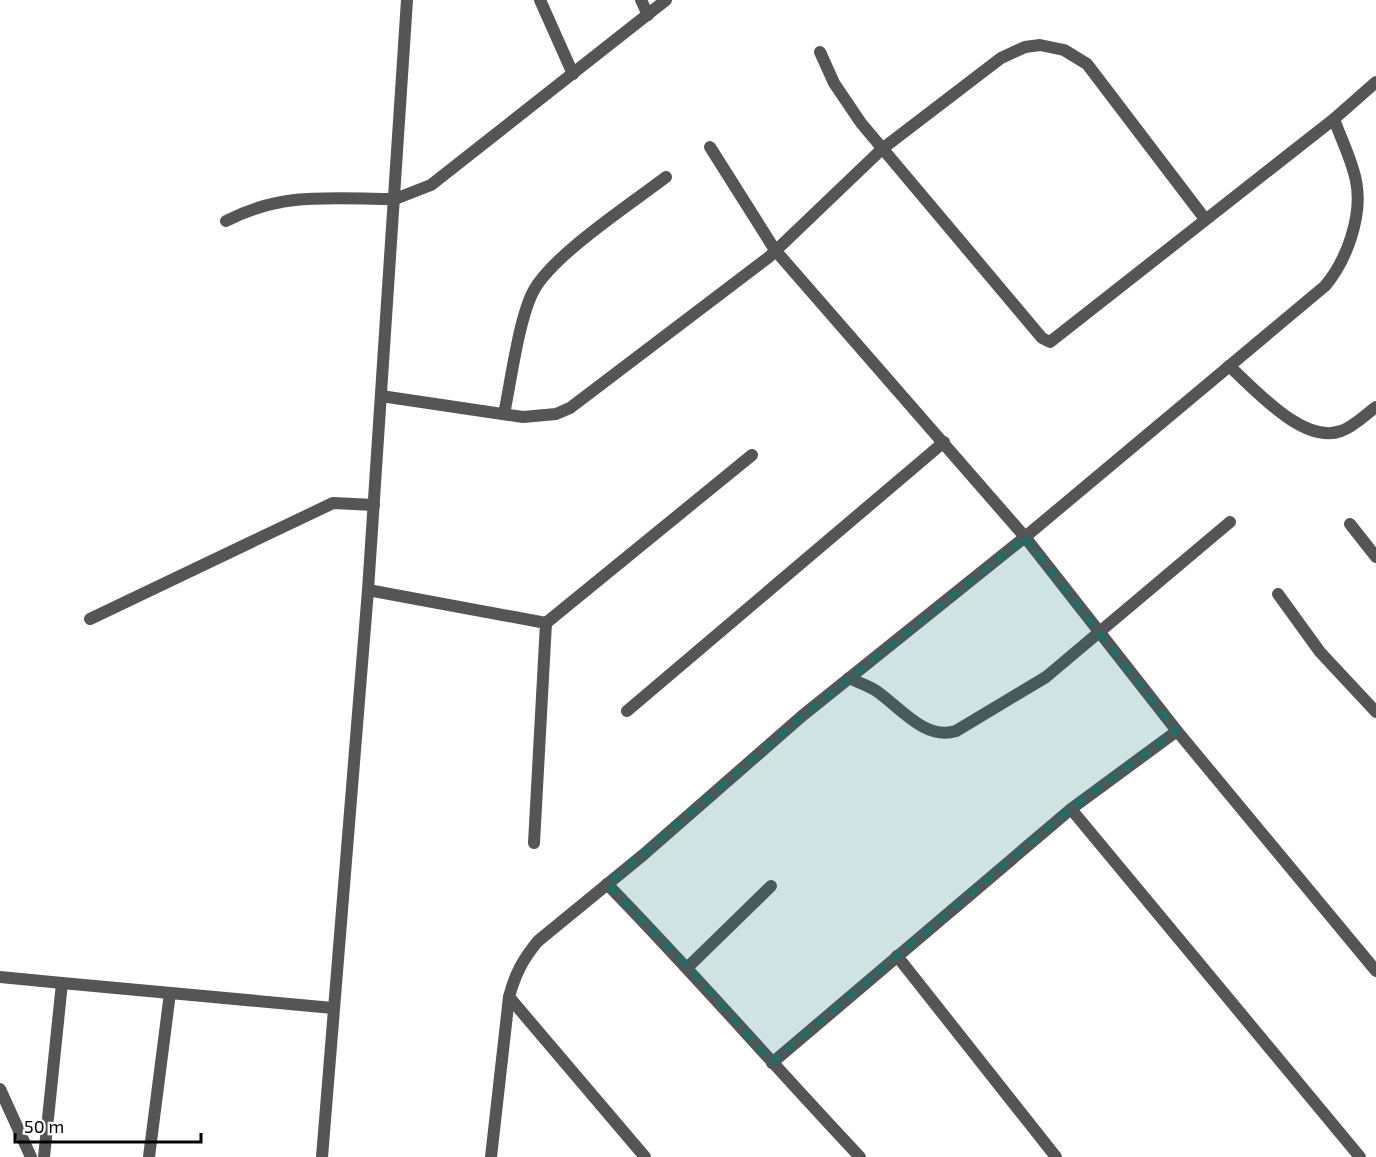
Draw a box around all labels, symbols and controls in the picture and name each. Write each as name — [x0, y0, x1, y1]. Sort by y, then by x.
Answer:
scale bar — [15, 1106, 201, 1144]
text: 50 m — [24, 1115, 64, 1137]

